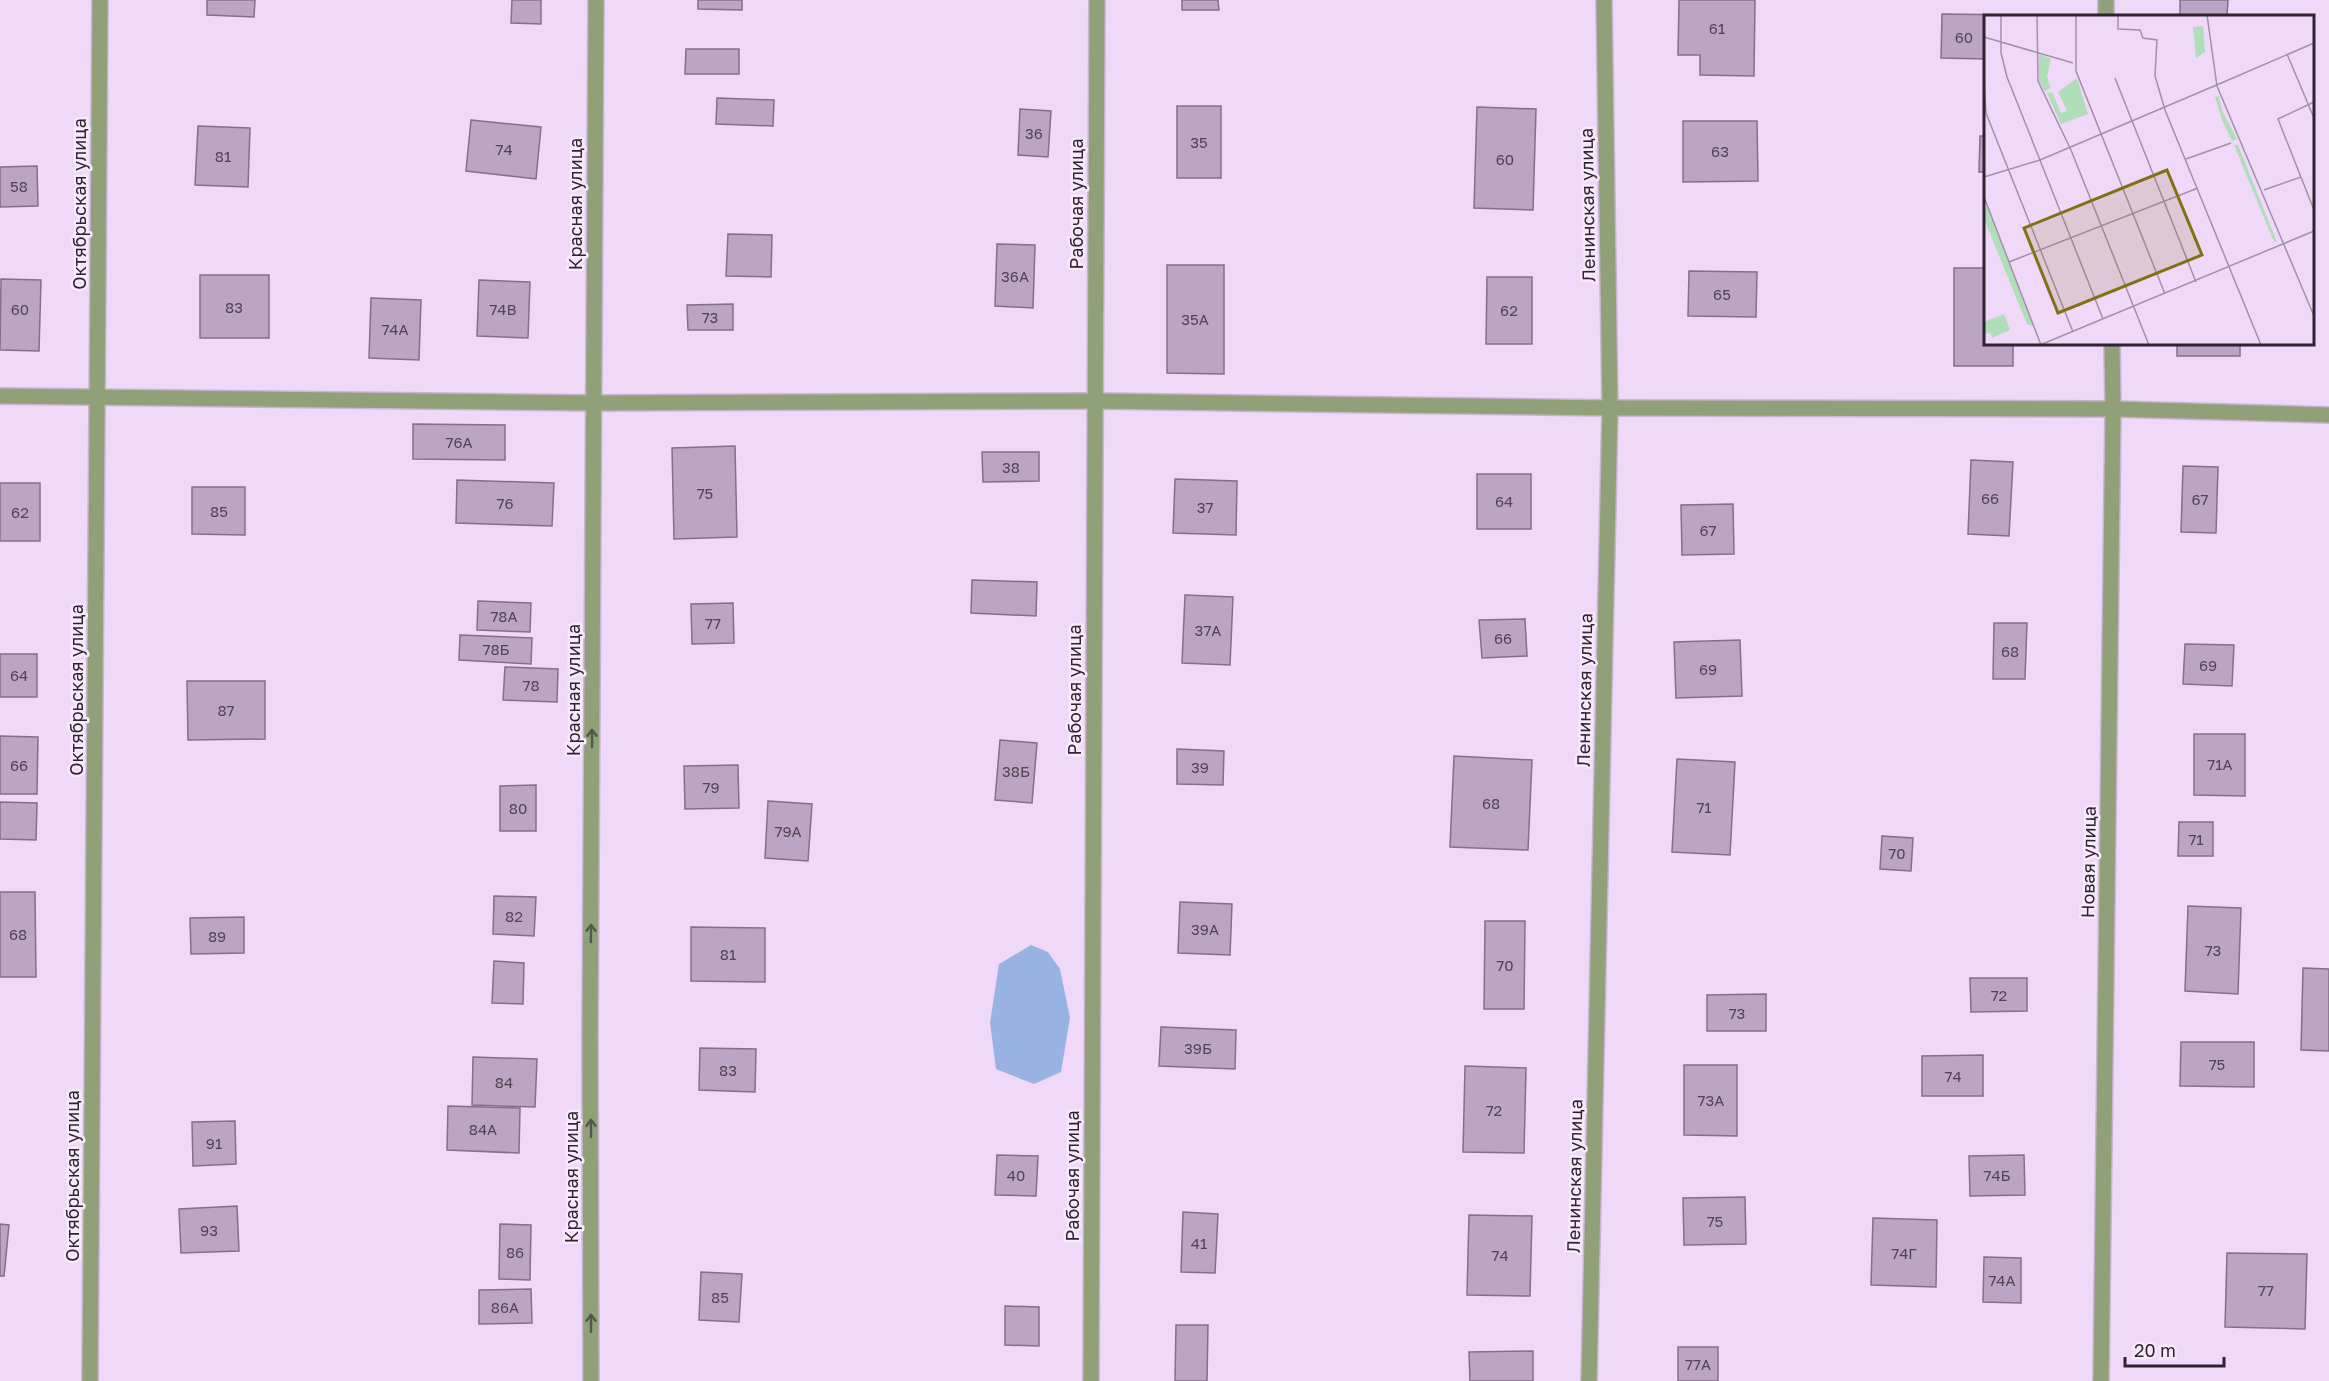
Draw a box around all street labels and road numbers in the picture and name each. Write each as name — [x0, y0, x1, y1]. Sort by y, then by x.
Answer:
street label: Октябрьская улица — [68, 118, 90, 290]
street label: Ленинская улица — [1575, 128, 1599, 282]
street label: Красная улица — [564, 138, 586, 270]
street label: Рабочая улица — [1065, 138, 1087, 270]
street label: Октябрьская улица — [65, 604, 87, 776]
street label: Ленинская улица — [1572, 613, 1596, 767]
street label: Красная улица — [562, 624, 584, 756]
street label: Рабочая улица — [1063, 624, 1085, 756]
street label: Новая улица — [2076, 806, 2100, 918]
street label: Октябрьская улица — [61, 1090, 83, 1262]
street label: Ленинская улица — [1562, 1099, 1586, 1253]
street label: Рабочая улица — [1061, 1110, 1083, 1242]
street label: Красная улица — [560, 1111, 582, 1243]

